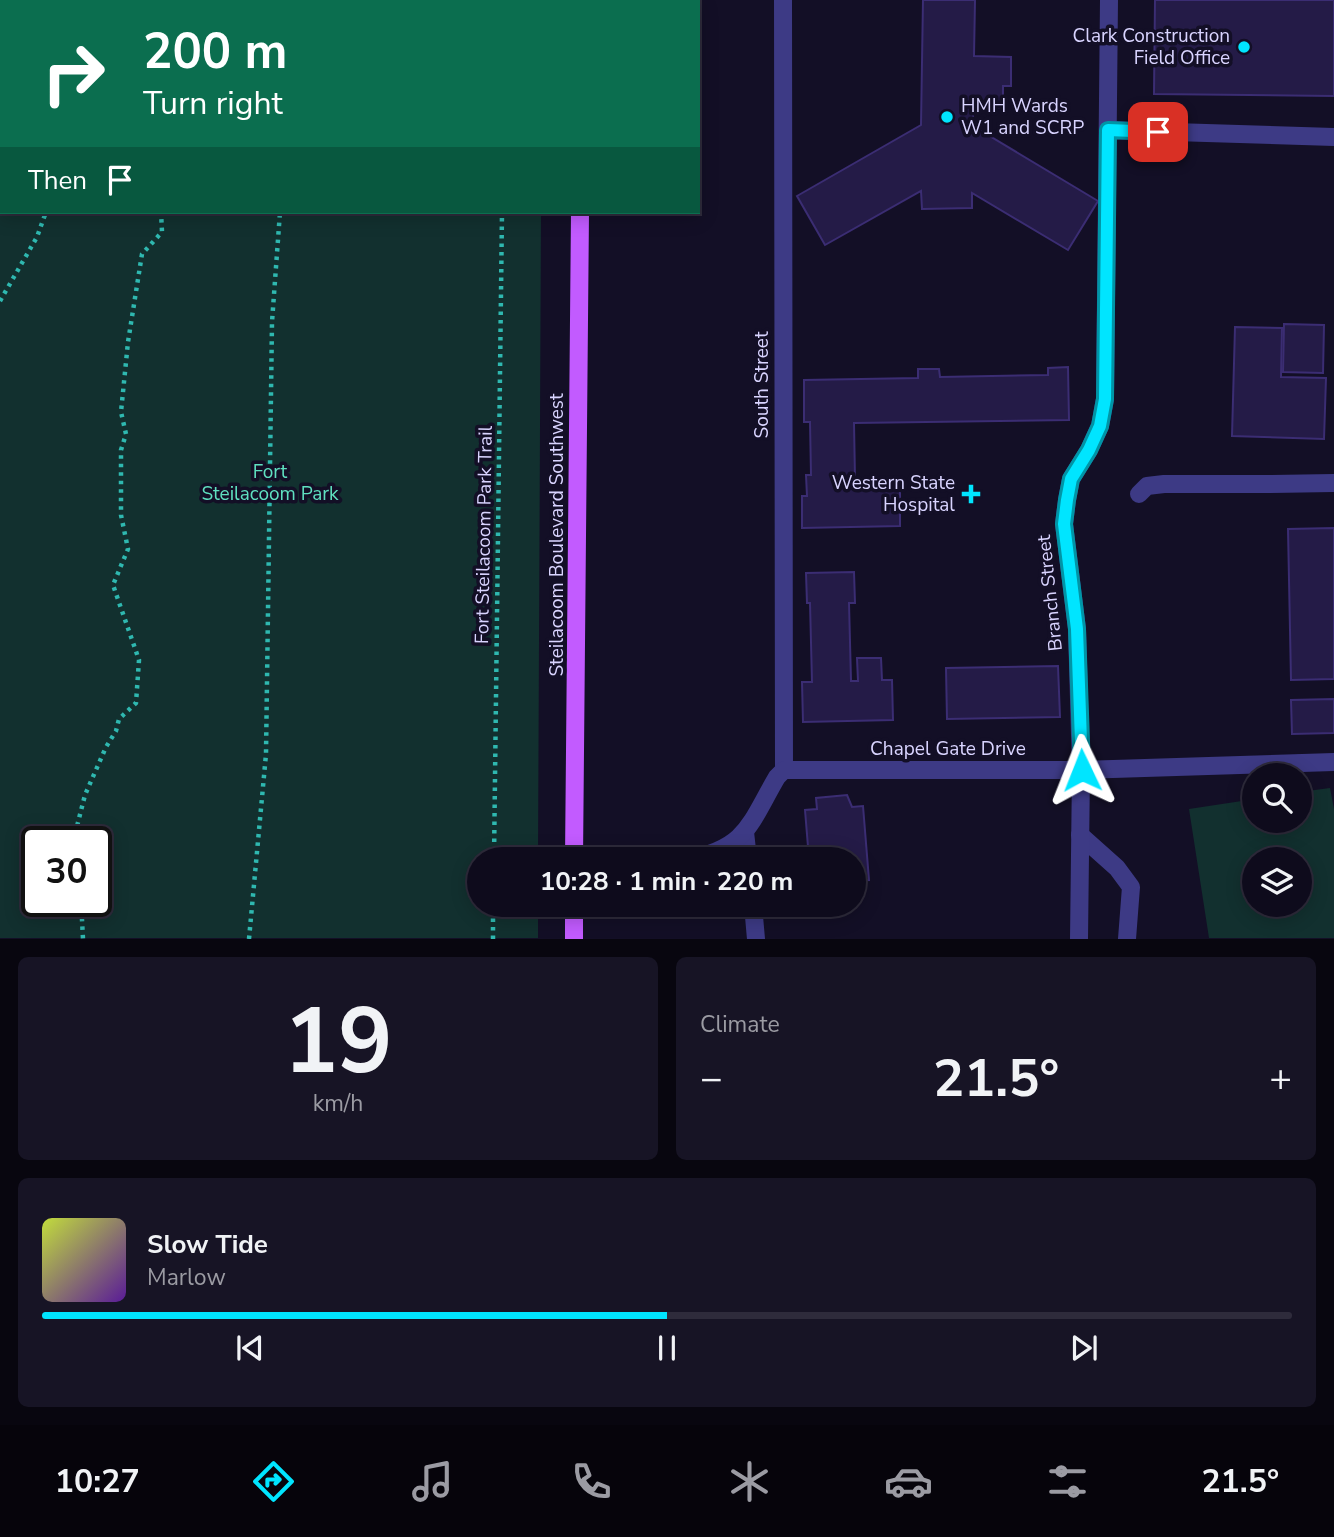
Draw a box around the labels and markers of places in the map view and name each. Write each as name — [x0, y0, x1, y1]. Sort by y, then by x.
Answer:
place label: Clark Construction Field Office — [1072, 23, 1230, 71]
marker: Clark Construction Field Office — [1236, 39, 1252, 55]
place label: HMH Wards W1 and SCRP — [961, 93, 1084, 141]
pin — [1128, 102, 1188, 162]
marker: HMH Wards W1 and SCRP — [939, 109, 955, 125]
place label: Western State Hospital — [832, 470, 955, 518]
marker: Western State Hospital — [961, 484, 981, 504]

